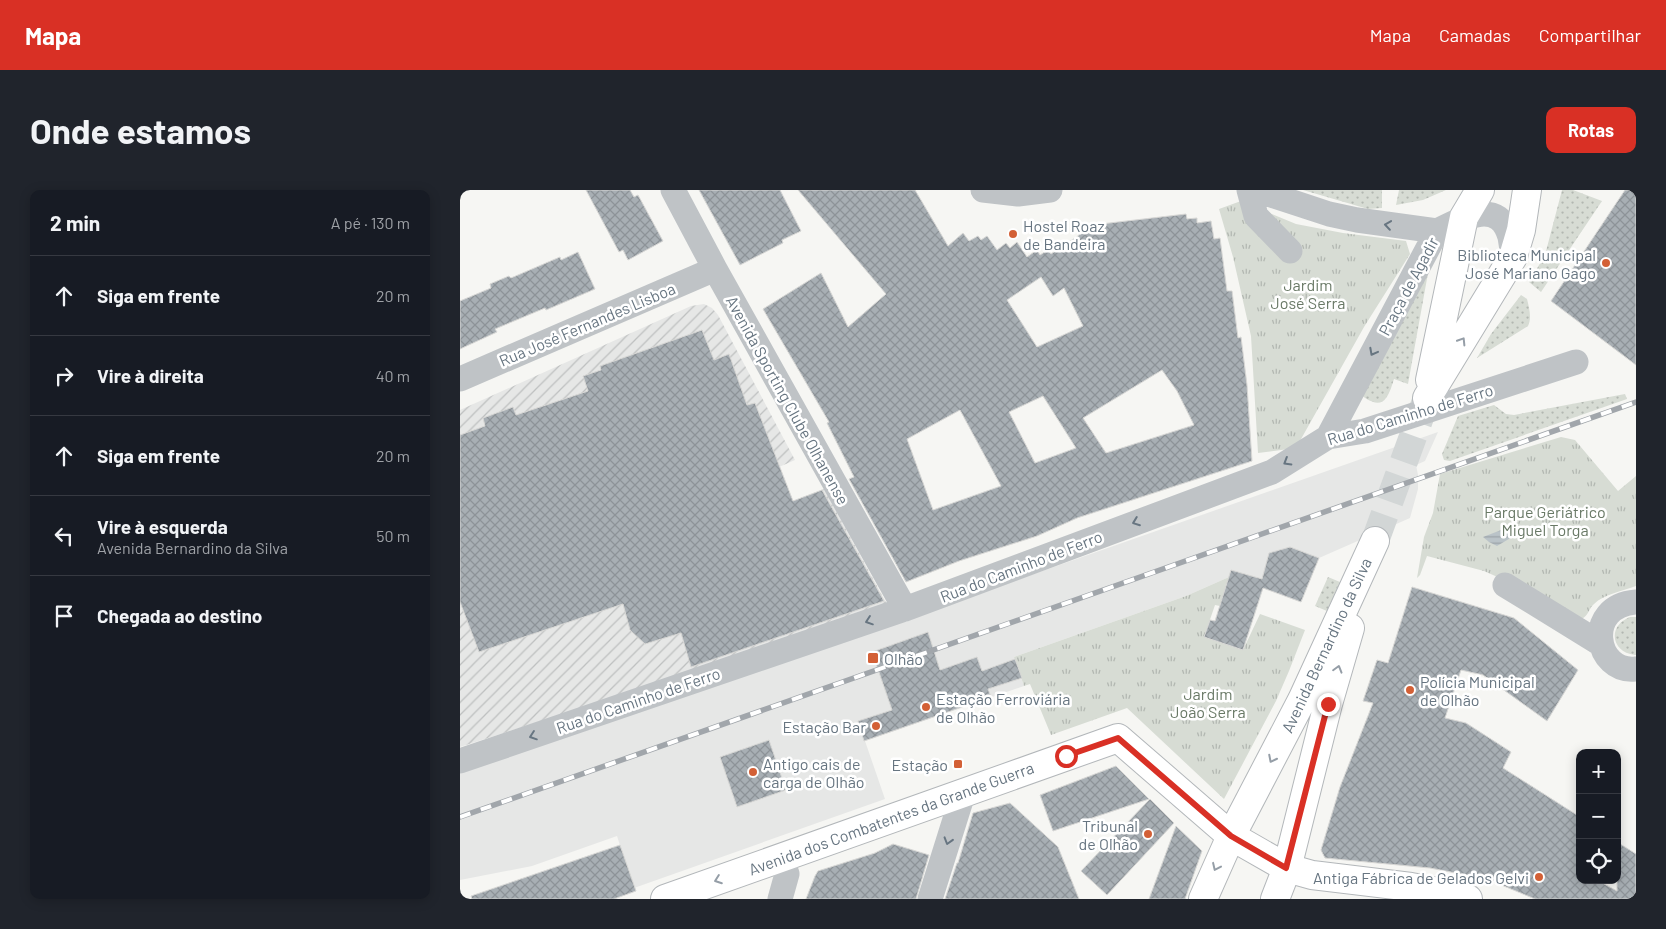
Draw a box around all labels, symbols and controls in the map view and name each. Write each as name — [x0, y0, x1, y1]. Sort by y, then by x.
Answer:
text: Mapa — [25, 21, 81, 50]
text: Mapa — [1370, 24, 1411, 46]
text: Camadas — [1439, 24, 1511, 46]
text: Compartilhar — [1539, 24, 1641, 46]
button: Rotas — [1546, 107, 1636, 153]
text: Onde estamos — [30, 109, 251, 151]
text: 2 min — [50, 210, 100, 235]
text: A pé · 130 m — [331, 213, 410, 232]
place label: Hostel Roaz de Bandeira — [1023, 216, 1105, 253]
one-way arrow — [1384, 221, 1393, 231]
marker: Hostel Roaz de Bandeira — [1007, 228, 1019, 240]
street label: Praça de Agadir — [1374, 234, 1442, 338]
place label: Biblioteca Municipal José Mariano Gago — [1457, 245, 1596, 282]
marker: Biblioteca Municipal José Mariano Gago — [1600, 257, 1612, 269]
park label: Jardim José Serra — [1270, 275, 1346, 312]
street label: Rua José Fernandes Lisboa — [496, 278, 678, 370]
icon: ahead — [50, 282, 78, 310]
text: Siga em frente — [97, 284, 220, 307]
text: 20 m — [376, 286, 410, 305]
street label: Avenida Sporting Clube Olhanense — [723, 292, 853, 508]
one-way arrow — [1455, 338, 1465, 347]
one-way arrow — [1369, 346, 1379, 355]
icon: right — [50, 362, 78, 390]
text: Vire à direita — [97, 364, 204, 387]
text: 40 m — [376, 366, 410, 385]
street label: Rua do Caminho de Ferro — [1325, 380, 1495, 448]
icon: ahead — [50, 442, 78, 470]
text: Siga em frente — [97, 444, 220, 467]
text: 20 m — [376, 446, 410, 465]
one-way arrow — [1284, 456, 1293, 466]
park label: Parque Geriátrico Miguel Torga — [1484, 502, 1606, 539]
text: Vire à esquerda — [97, 515, 228, 538]
one-way arrow — [1133, 516, 1141, 526]
icon: left — [50, 522, 78, 550]
text: 50 m — [376, 526, 410, 545]
street label: Rua do Caminho de Ferro — [937, 526, 1105, 606]
text: Avenida Bernardino da Silva — [97, 538, 288, 557]
street label: Avenida Bernardino da Silva — [1277, 554, 1375, 736]
icon: arrive — [50, 602, 78, 630]
text: Chegada ao destino — [97, 604, 262, 627]
one-way arrow — [865, 616, 874, 626]
place label: Olhão — [884, 649, 923, 668]
marker: Olhão — [866, 651, 880, 665]
street label: Rua do Caminho de Ferro — [553, 663, 723, 737]
one-way arrow — [1333, 665, 1343, 673]
place label: Polícia Municipal de Olhão — [1420, 672, 1535, 709]
park label: Jardim João Serra — [1170, 684, 1246, 721]
marker: Polícia Municipal de Olhão — [1404, 684, 1416, 696]
place label: Estação Ferroviária de Olhão — [936, 689, 1071, 726]
route end — [1317, 693, 1340, 716]
marker: Estação Ferroviária de Olhão — [920, 701, 932, 713]
place label: Estação Bar — [782, 717, 866, 736]
marker: Estação Bar — [870, 720, 882, 732]
one-way arrow — [529, 730, 538, 740]
route start — [1055, 745, 1078, 768]
map controls — [1576, 749, 1621, 884]
button: + — [1576, 749, 1621, 794]
one-way arrow — [1268, 753, 1278, 762]
place label: Antigo cais de carga de Olhão — [763, 754, 865, 791]
place label: Estação — [892, 755, 948, 774]
street label: Avenida dos Combatentes da Grande Guerra — [746, 757, 1036, 879]
marker: Estação — [952, 758, 964, 770]
marker: Antigo cais de carga de Olhão — [747, 766, 759, 778]
button: − — [1576, 794, 1621, 839]
place label: Tribunal de Olhão — [1078, 816, 1138, 853]
marker: Tribunal de Olhão — [1142, 828, 1154, 840]
one-way arrow — [944, 836, 954, 844]
button: locate — [1576, 839, 1621, 884]
one-way arrow — [1212, 862, 1223, 871]
place label: Antiga Fábrica de Gelados Gelvi — [1313, 868, 1529, 887]
marker: Antiga Fábrica de Gelados Gelvi — [1533, 871, 1545, 883]
one-way arrow — [715, 874, 723, 884]

